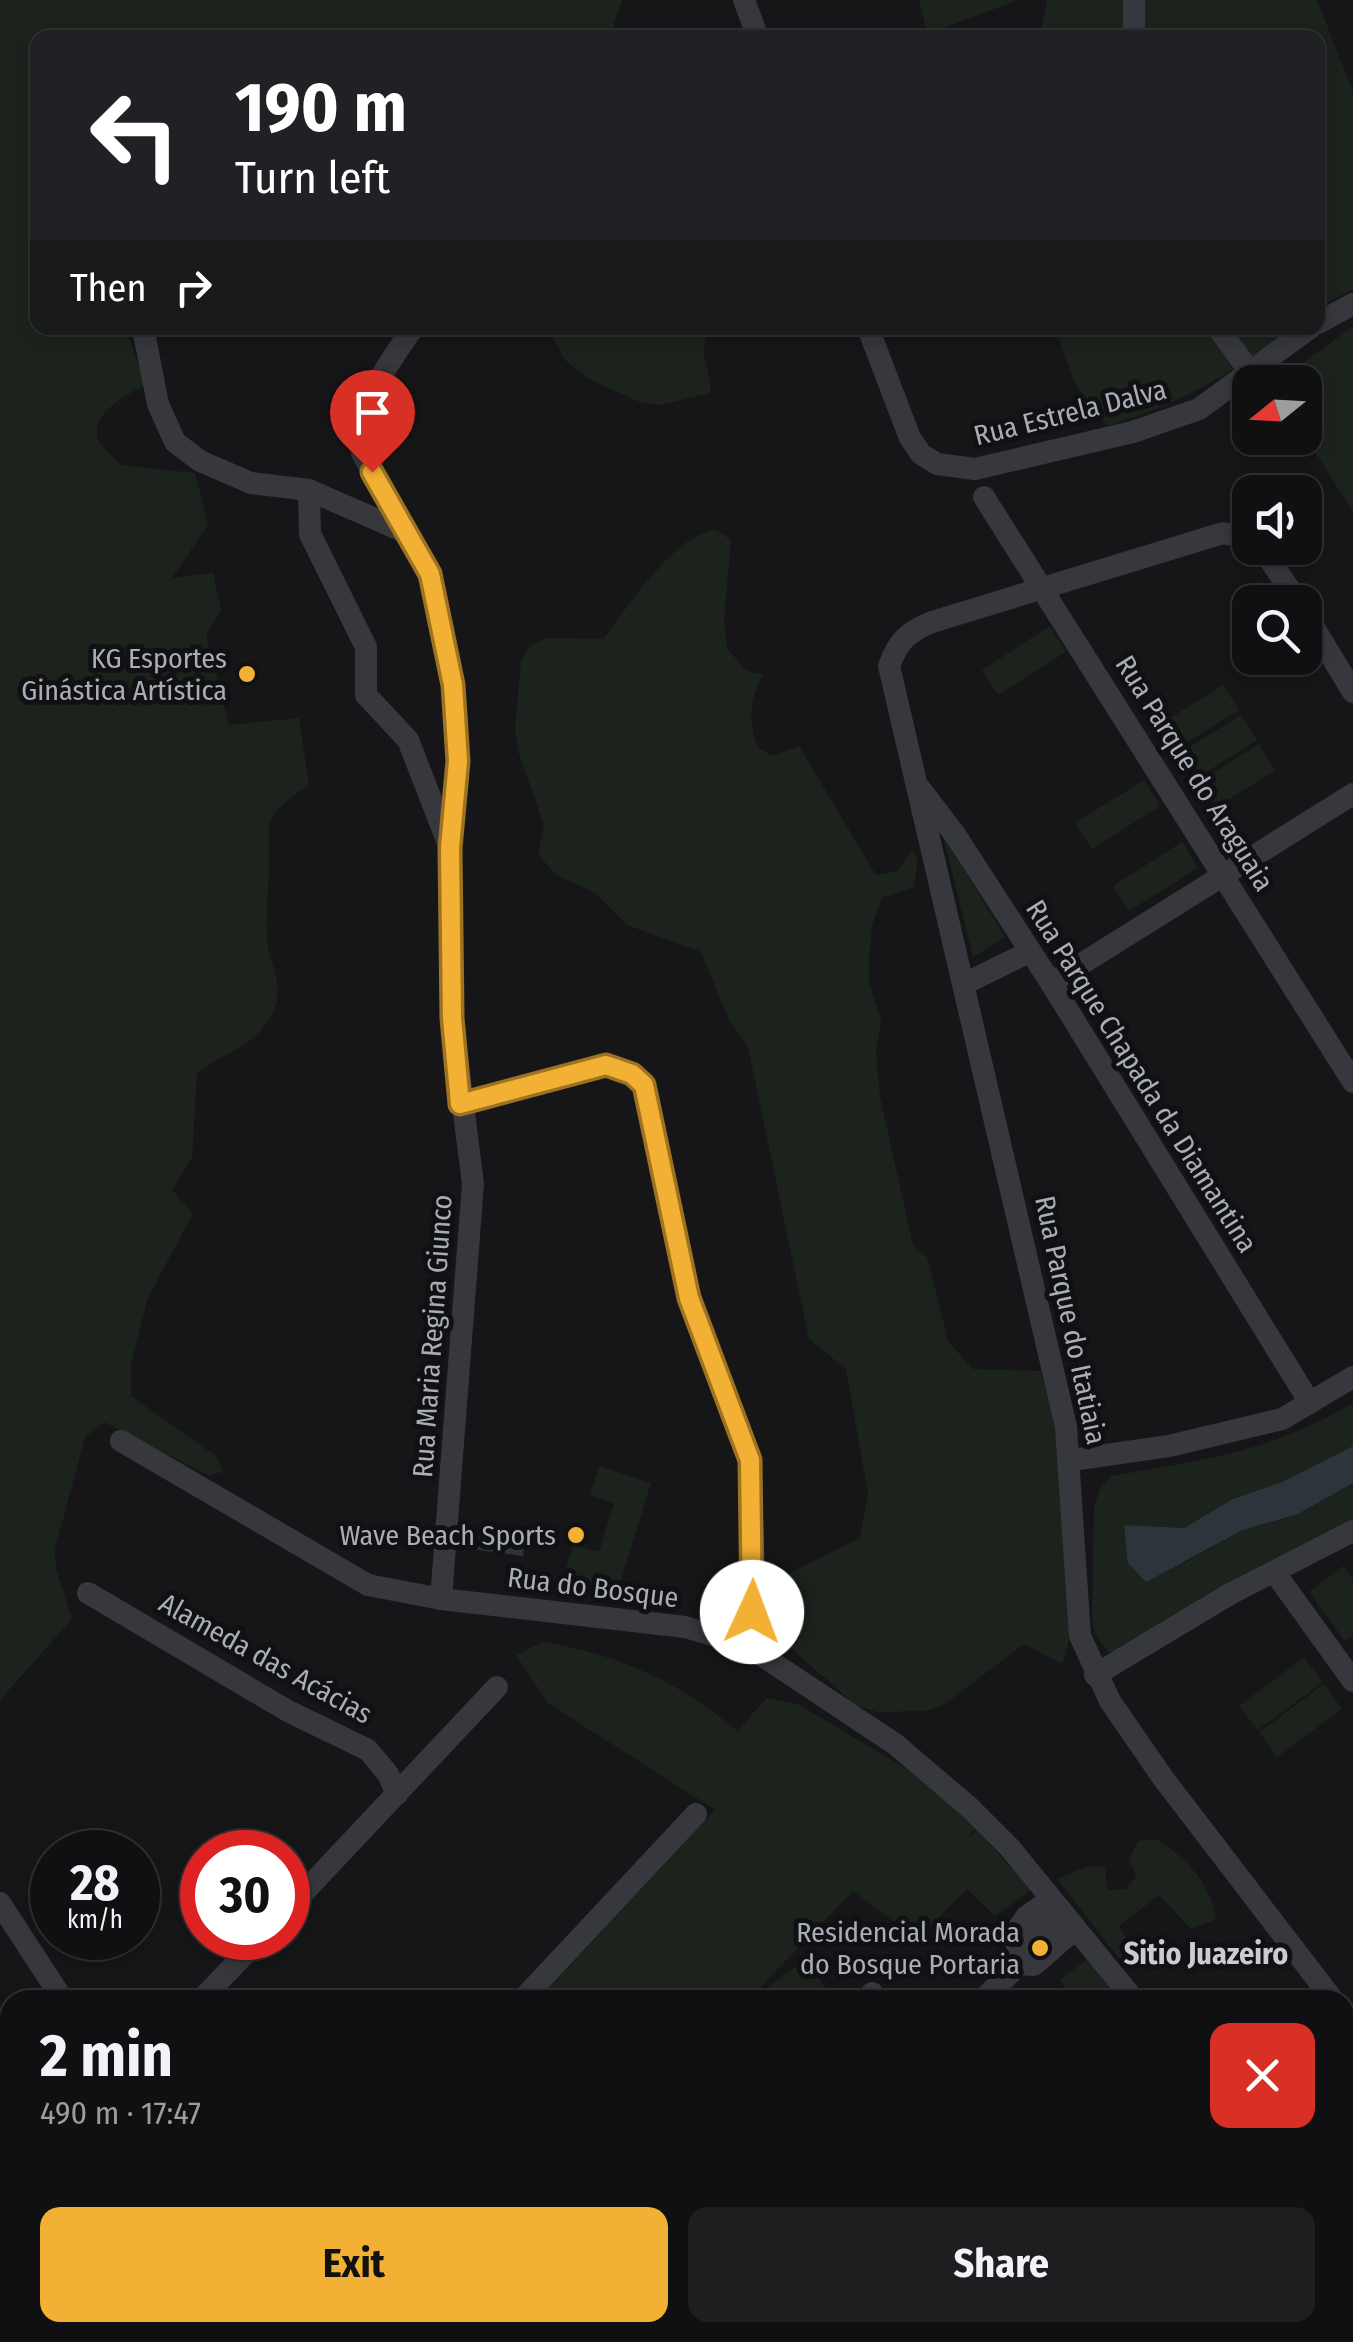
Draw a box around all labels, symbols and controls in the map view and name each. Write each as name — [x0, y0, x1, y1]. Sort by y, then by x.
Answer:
text: 190 m — [235, 66, 407, 150]
icon: left — [70, 70, 200, 200]
text: Turn left — [235, 151, 390, 205]
icon: right — [166, 260, 221, 315]
text: Then — [70, 265, 146, 311]
north arrow — [1232, 365, 1322, 455]
map controls — [1232, 365, 1322, 675]
pin — [330, 370, 415, 473]
street label: Rua Estrela Dalva — [971, 373, 1170, 452]
icon: arrive — [345, 385, 400, 440]
button: sound — [1232, 475, 1322, 565]
button: search — [1232, 585, 1322, 675]
place label: KG Esportes Ginástica Artística — [21, 642, 227, 707]
street label: Rua Parque do Araguaia — [1109, 649, 1281, 897]
marker: KG Esportes Ginástica Artística — [236, 663, 258, 685]
street label: Rua Parque Chapada da Diamantina — [1019, 894, 1264, 1259]
street label: Rua Maria Regina Giunco — [406, 1193, 459, 1479]
street label: Rua Parque do Itatiaia — [1028, 1193, 1113, 1447]
place label: Wave Beach Sports — [339, 1519, 556, 1552]
marker: Wave Beach Sports — [565, 1524, 587, 1546]
position arrow — [700, 1560, 804, 1664]
street label: Rua do Bosque — [506, 1561, 680, 1614]
street label: Alameda das Acácias — [154, 1586, 378, 1731]
speed limit sign: 30 — [180, 1830, 310, 1960]
text: 28 — [70, 1853, 120, 1913]
text: km/h — [67, 1905, 123, 1935]
place label: Residencial Morada do Bosque Portaria — [796, 1916, 1020, 1981]
district label: Sitio Juazeiro — [1124, 1936, 1288, 1972]
marker: Residencial Morada do Bosque Portaria — [1029, 1937, 1051, 1959]
text: 2 min — [40, 2020, 173, 2092]
button: close — [1210, 2023, 1315, 2128]
text: 490 m · 17:47 — [40, 2094, 201, 2132]
button: Exit — [40, 2207, 668, 2322]
button: Share — [688, 2207, 1315, 2322]

